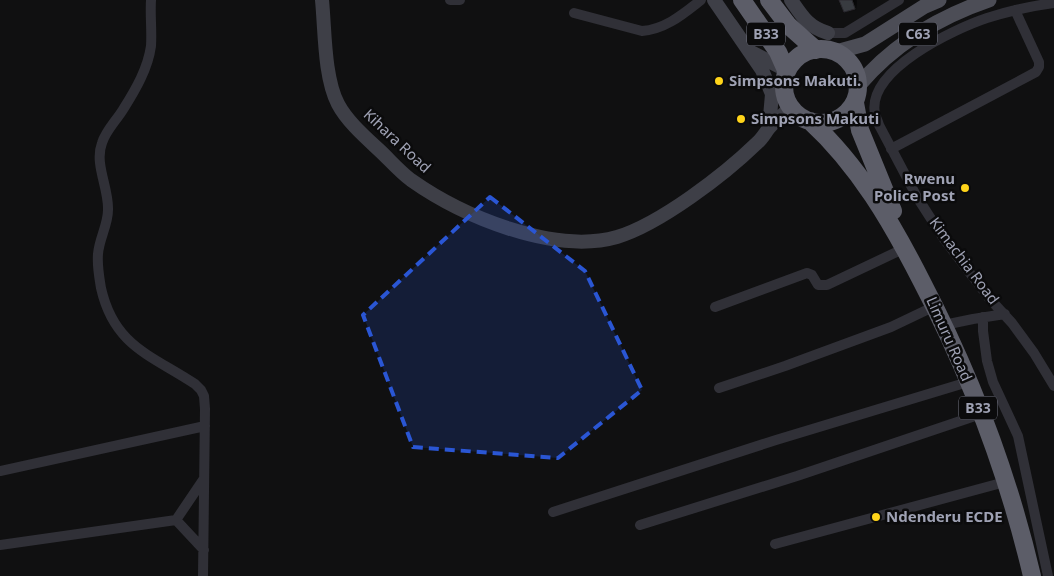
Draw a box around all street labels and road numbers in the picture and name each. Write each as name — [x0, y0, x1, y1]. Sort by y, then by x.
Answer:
road number: B33 — [747, 22, 785, 46]
road number: C63 — [899, 22, 937, 46]
street label: Kihara Road — [360, 104, 436, 177]
street label: Kimachia Road — [925, 213, 1004, 308]
street label: Limuru Road — [922, 293, 977, 384]
road number: B33 — [959, 396, 997, 419]

